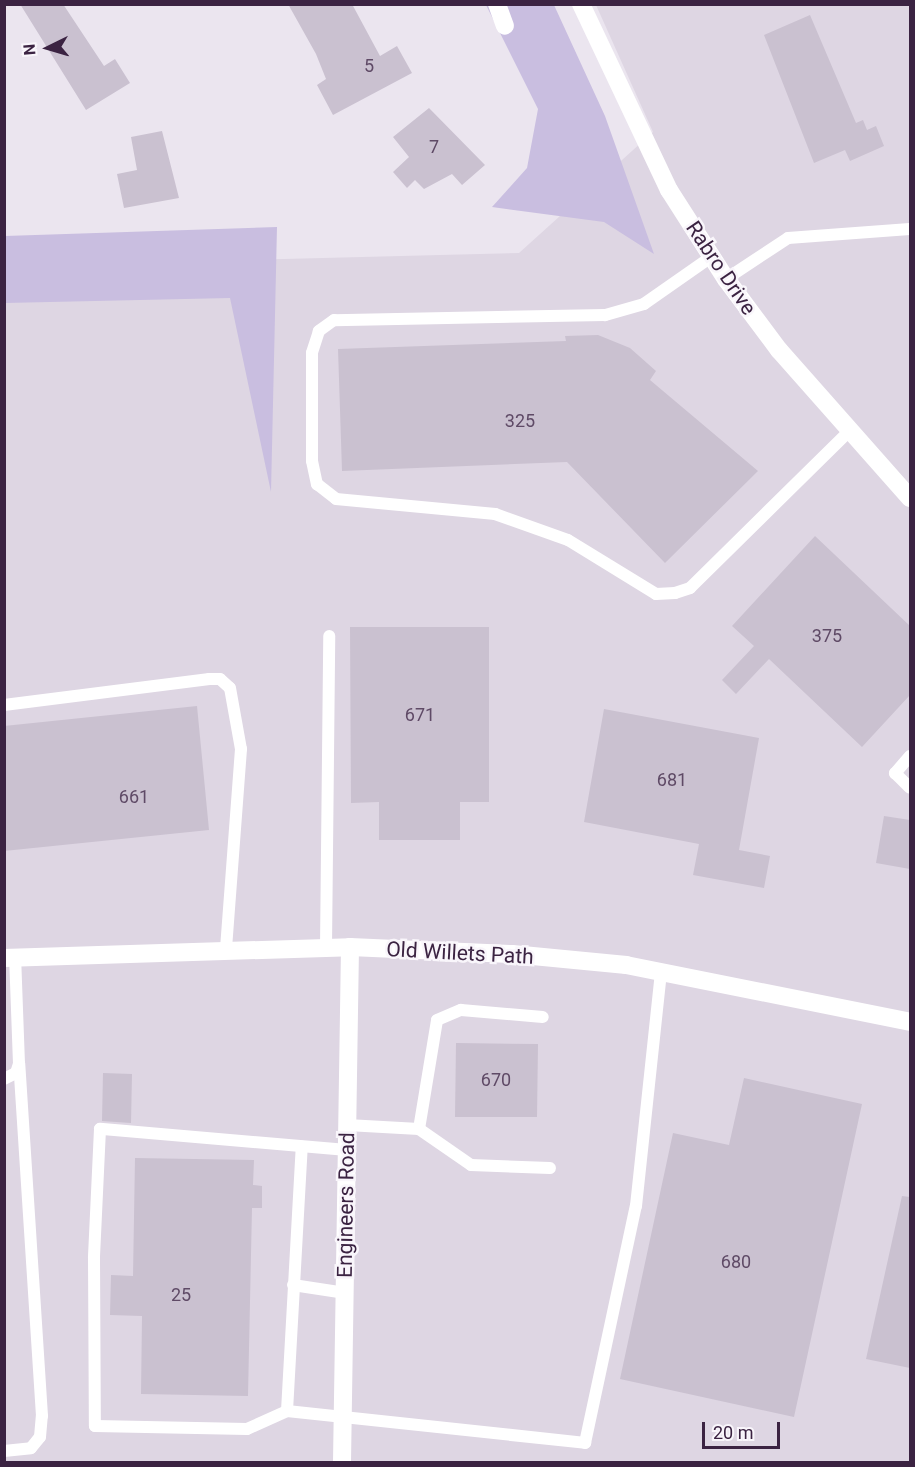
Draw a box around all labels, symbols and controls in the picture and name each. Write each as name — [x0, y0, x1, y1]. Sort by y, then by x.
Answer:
north arrow — [18, 18, 78, 78]
text: N — [20, 43, 40, 56]
house number: 5 — [364, 55, 374, 77]
house number: 7 — [429, 136, 439, 158]
street label: Rabro Drive — [681, 216, 761, 320]
house number: 325 — [505, 410, 535, 432]
house number: 375 — [812, 625, 842, 647]
house number: 671 — [405, 704, 435, 726]
house number: 681 — [657, 769, 687, 791]
house number: 661 — [119, 786, 149, 808]
street label: Old Willets Path — [386, 937, 534, 969]
house number: 670 — [481, 1069, 511, 1091]
street label: Engineers Road — [332, 1132, 360, 1278]
house number: 680 — [721, 1251, 751, 1273]
house number: 25 — [171, 1284, 191, 1306]
scale bar — [705, 1410, 783, 1448]
text: 20 m — [713, 1422, 753, 1443]

